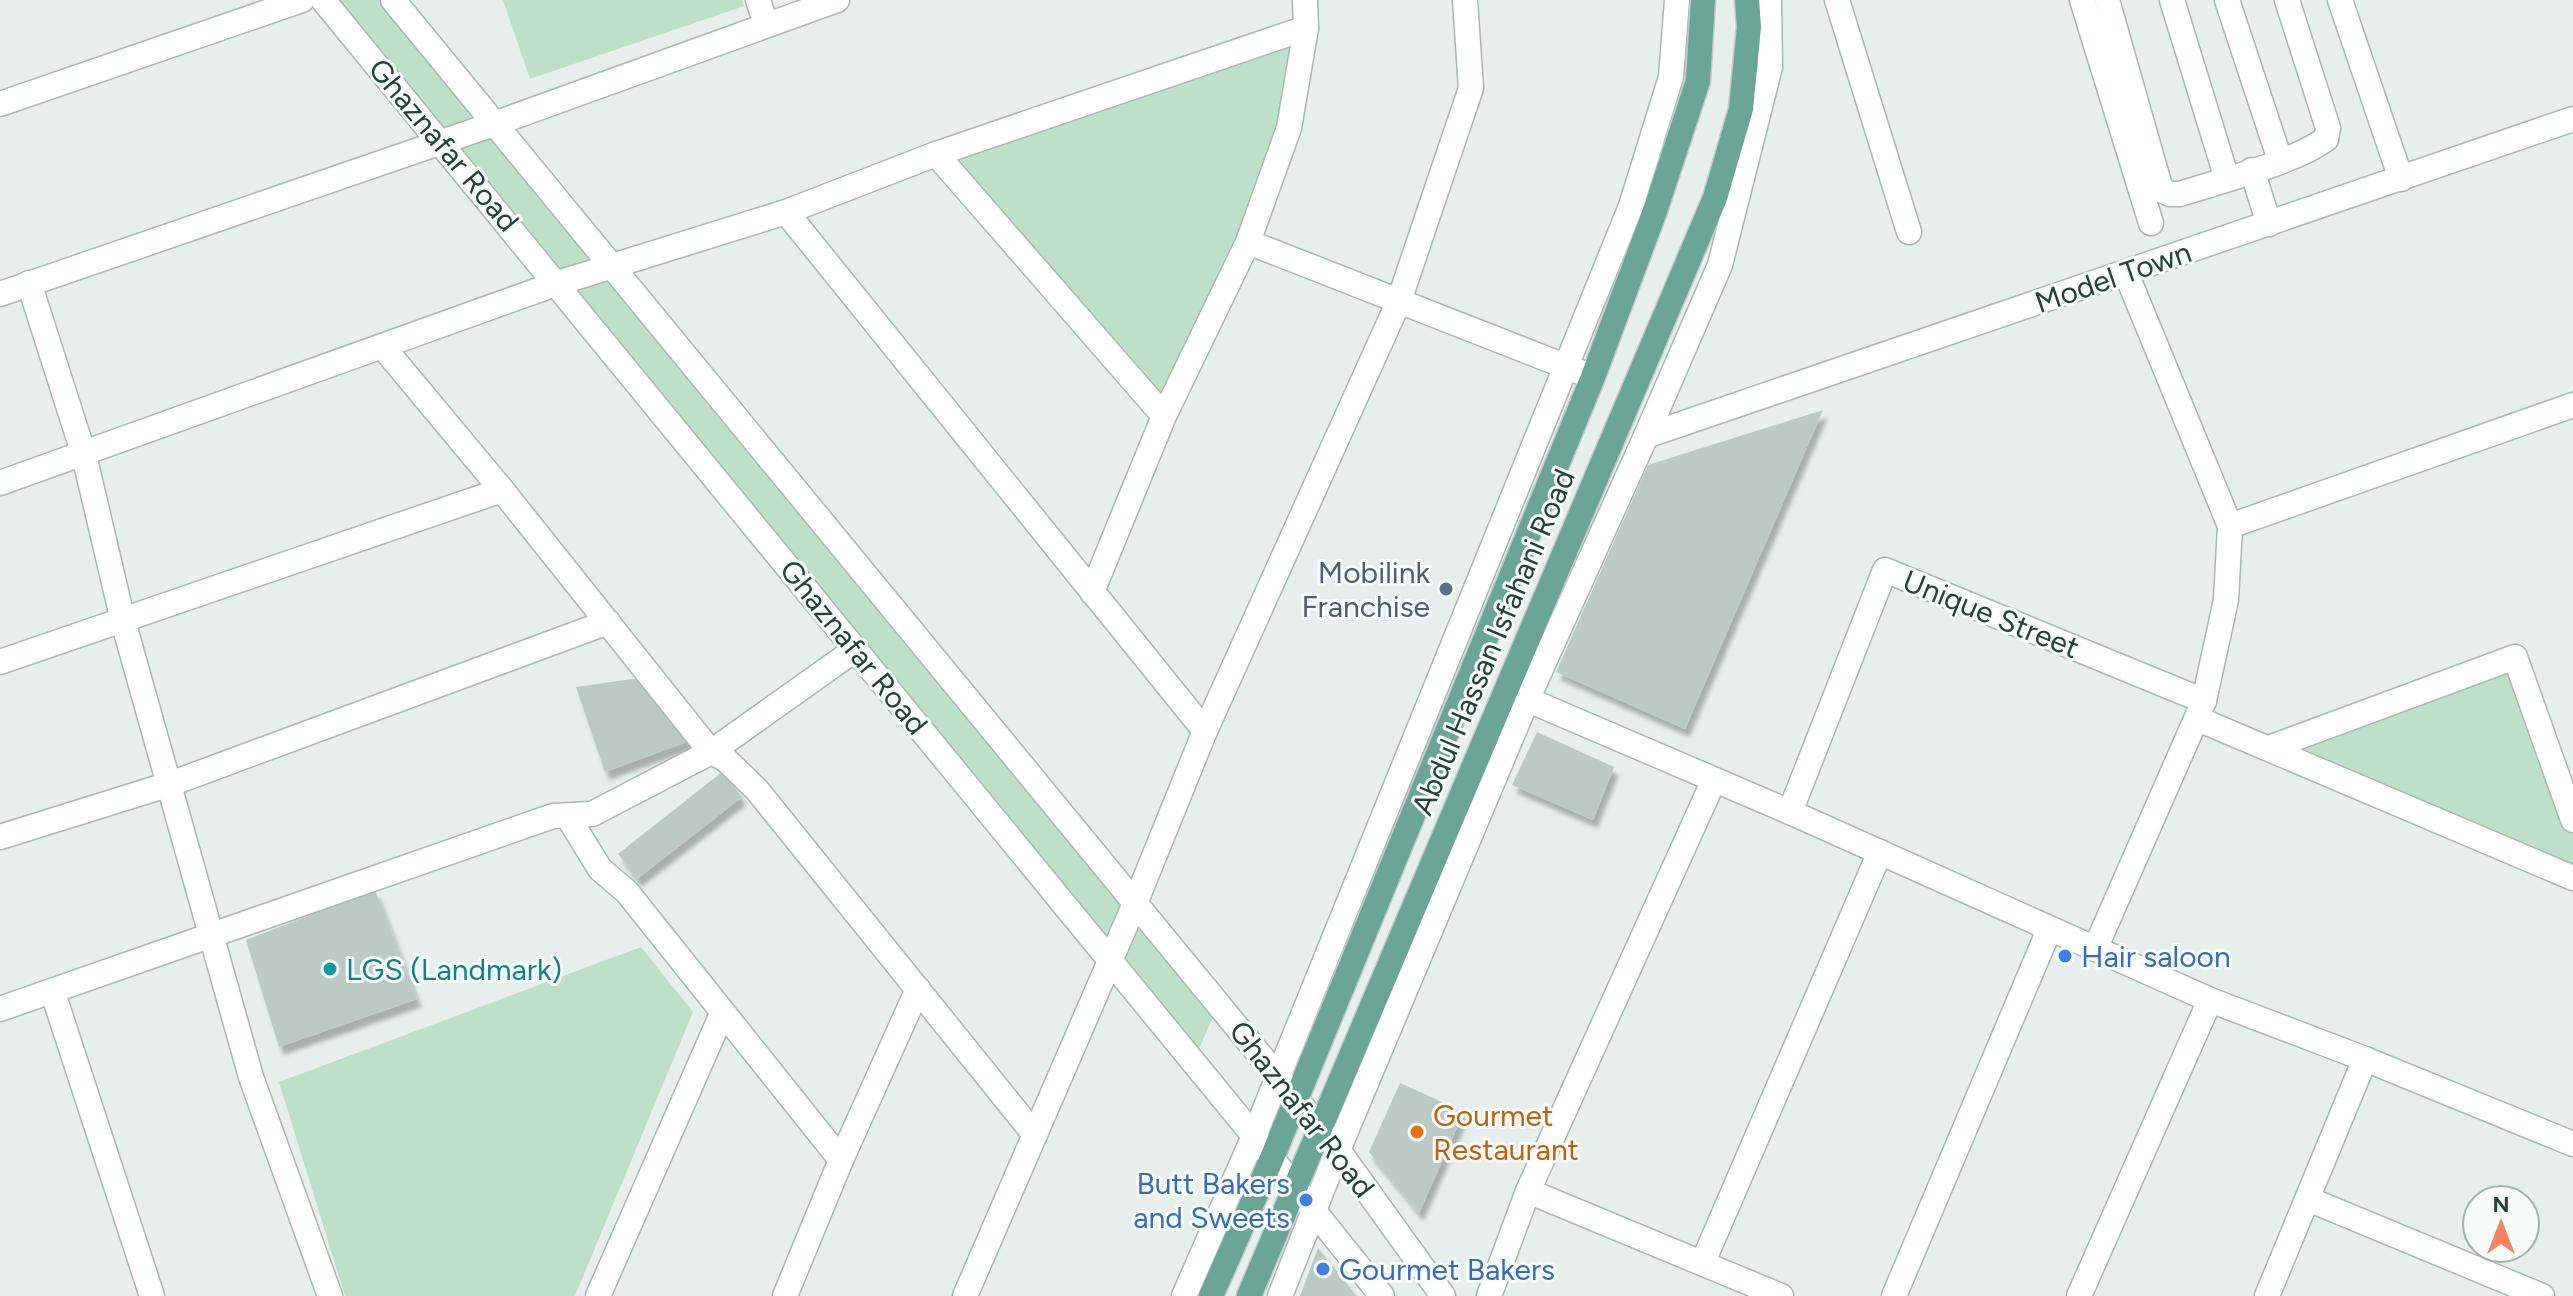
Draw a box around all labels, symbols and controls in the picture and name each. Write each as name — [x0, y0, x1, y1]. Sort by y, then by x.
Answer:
street label: Ghaznafar Road — [361, 51, 527, 239]
street label: Model Town — [2030, 233, 2196, 321]
street label: Abdul Hassan Isfahani Road — [1403, 464, 1583, 820]
street label: Ghaznafar Road — [772, 552, 936, 742]
place label: Mobilink Franchise — [1302, 554, 1430, 625]
street label: Unique Street — [1897, 562, 2085, 666]
marker: Mobilink Franchise — [1437, 580, 1455, 598]
place label: Hair saloon — [2081, 938, 2231, 975]
marker: Hair saloon — [2056, 947, 2074, 965]
place label: LGS (Landmark) — [346, 951, 562, 988]
marker: LGS (Landmark) — [321, 960, 339, 978]
street label: Ghaznafar Road — [1221, 1013, 1383, 1205]
place label: Gourmet Restaurant — [1433, 1097, 1579, 1168]
marker: Gourmet Restaurant — [1408, 1123, 1426, 1141]
place label: Butt Bakers and Sweets — [1133, 1165, 1290, 1236]
north arrow — [2461, 1184, 2541, 1264]
marker: Butt Bakers and Sweets — [1297, 1191, 1315, 1209]
text: N — [2492, 1191, 2510, 1218]
place label: Gourmet Bakers — [1339, 1251, 1555, 1288]
marker: Gourmet Bakers — [1314, 1260, 1332, 1278]

